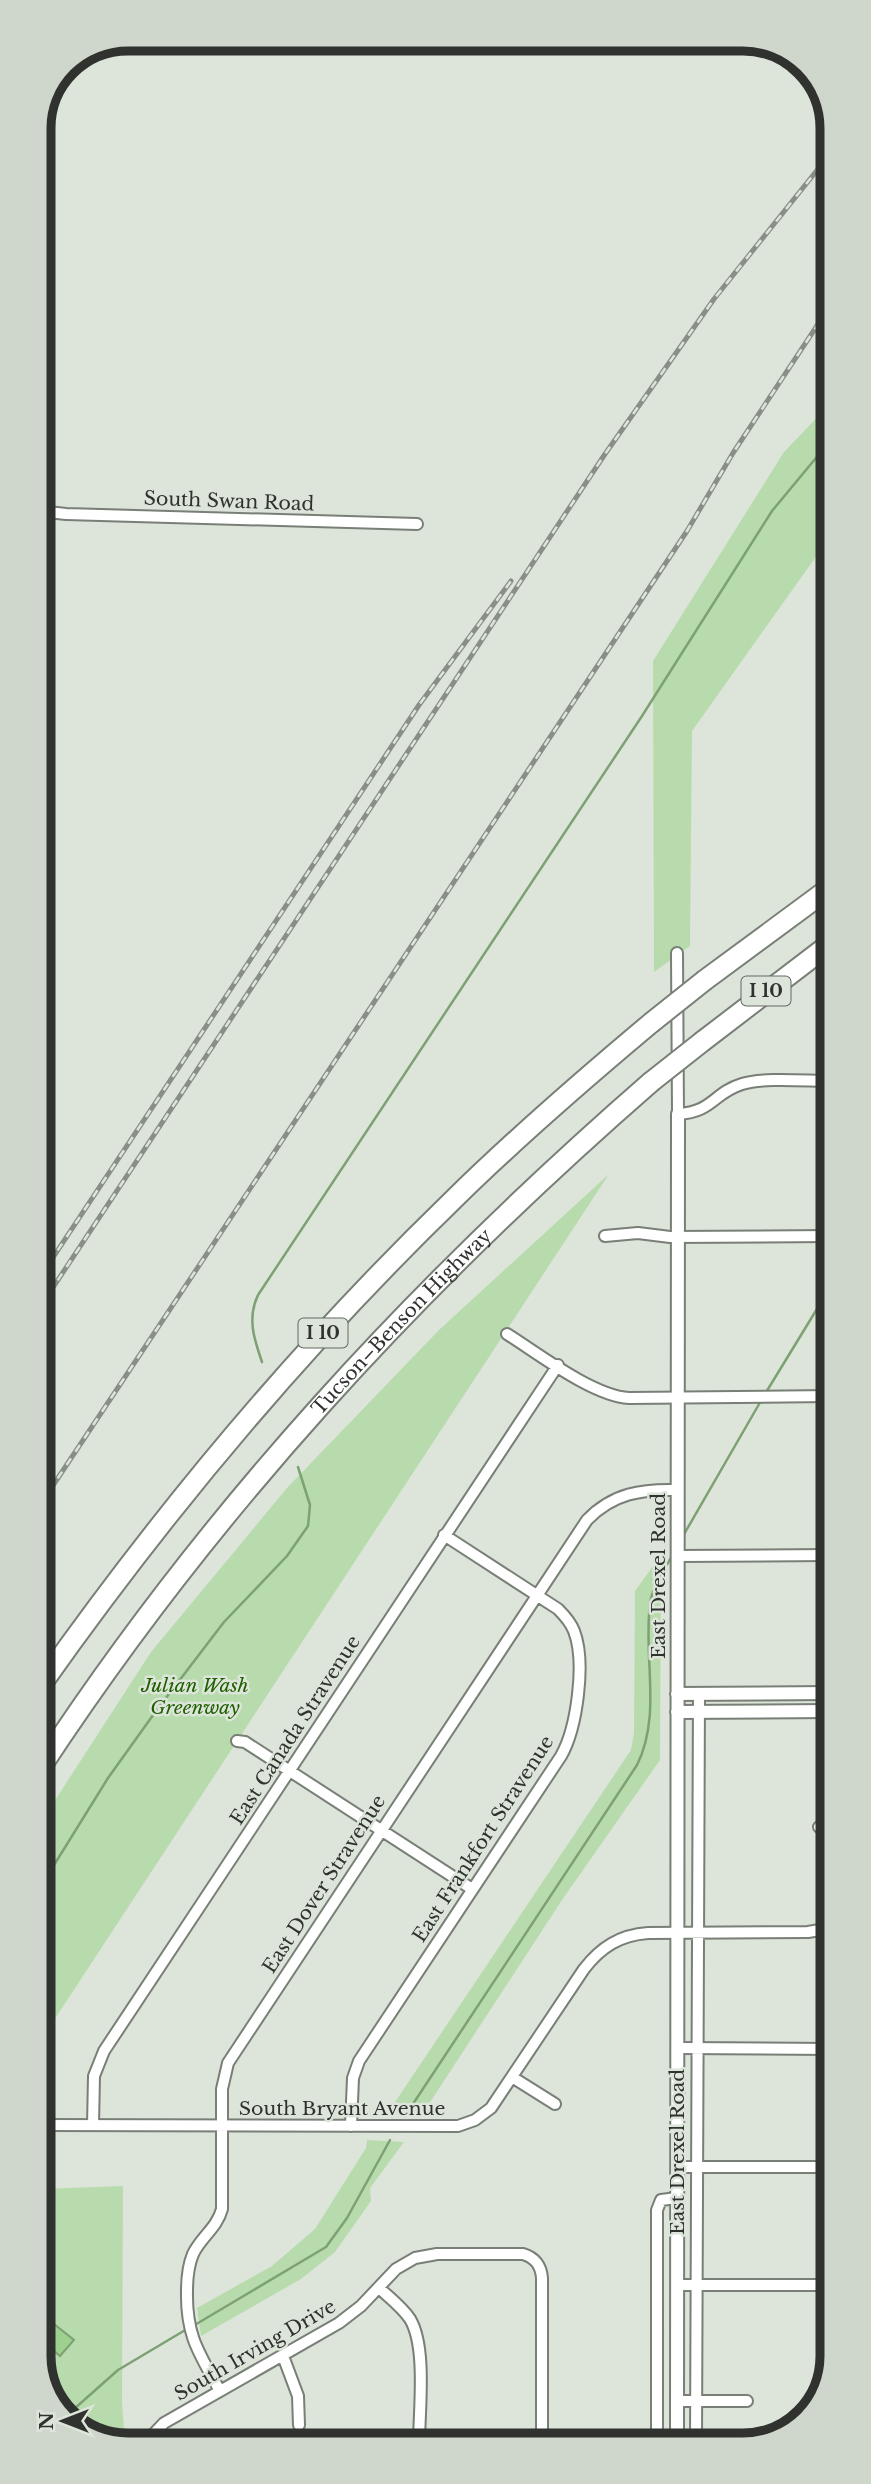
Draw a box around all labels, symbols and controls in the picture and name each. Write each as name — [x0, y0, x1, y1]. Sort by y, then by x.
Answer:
street label: South Swan Road — [143, 487, 315, 515]
road number: I 10 — [742, 976, 790, 1006]
street label: Tucson–Benson Highway — [307, 1224, 496, 1419]
road number: I 10 — [298, 1318, 348, 1348]
street label: East Drexel Road — [647, 1493, 670, 1659]
street label: East Canada Stravenue — [225, 1631, 365, 1829]
park label: Julian Wash Greenway — [140, 1674, 249, 1719]
street label: East Frankfort Stravenue — [408, 1731, 558, 1947]
street label: East Dover Stravenue — [258, 1791, 390, 1977]
street label: East Drexel Road — [666, 2069, 689, 2235]
street label: South Bryant Avenue — [239, 2097, 445, 2120]
street label: South Irving Drive — [170, 2295, 340, 2405]
north arrow — [28, 2386, 98, 2456]
text: N — [35, 2412, 58, 2430]

